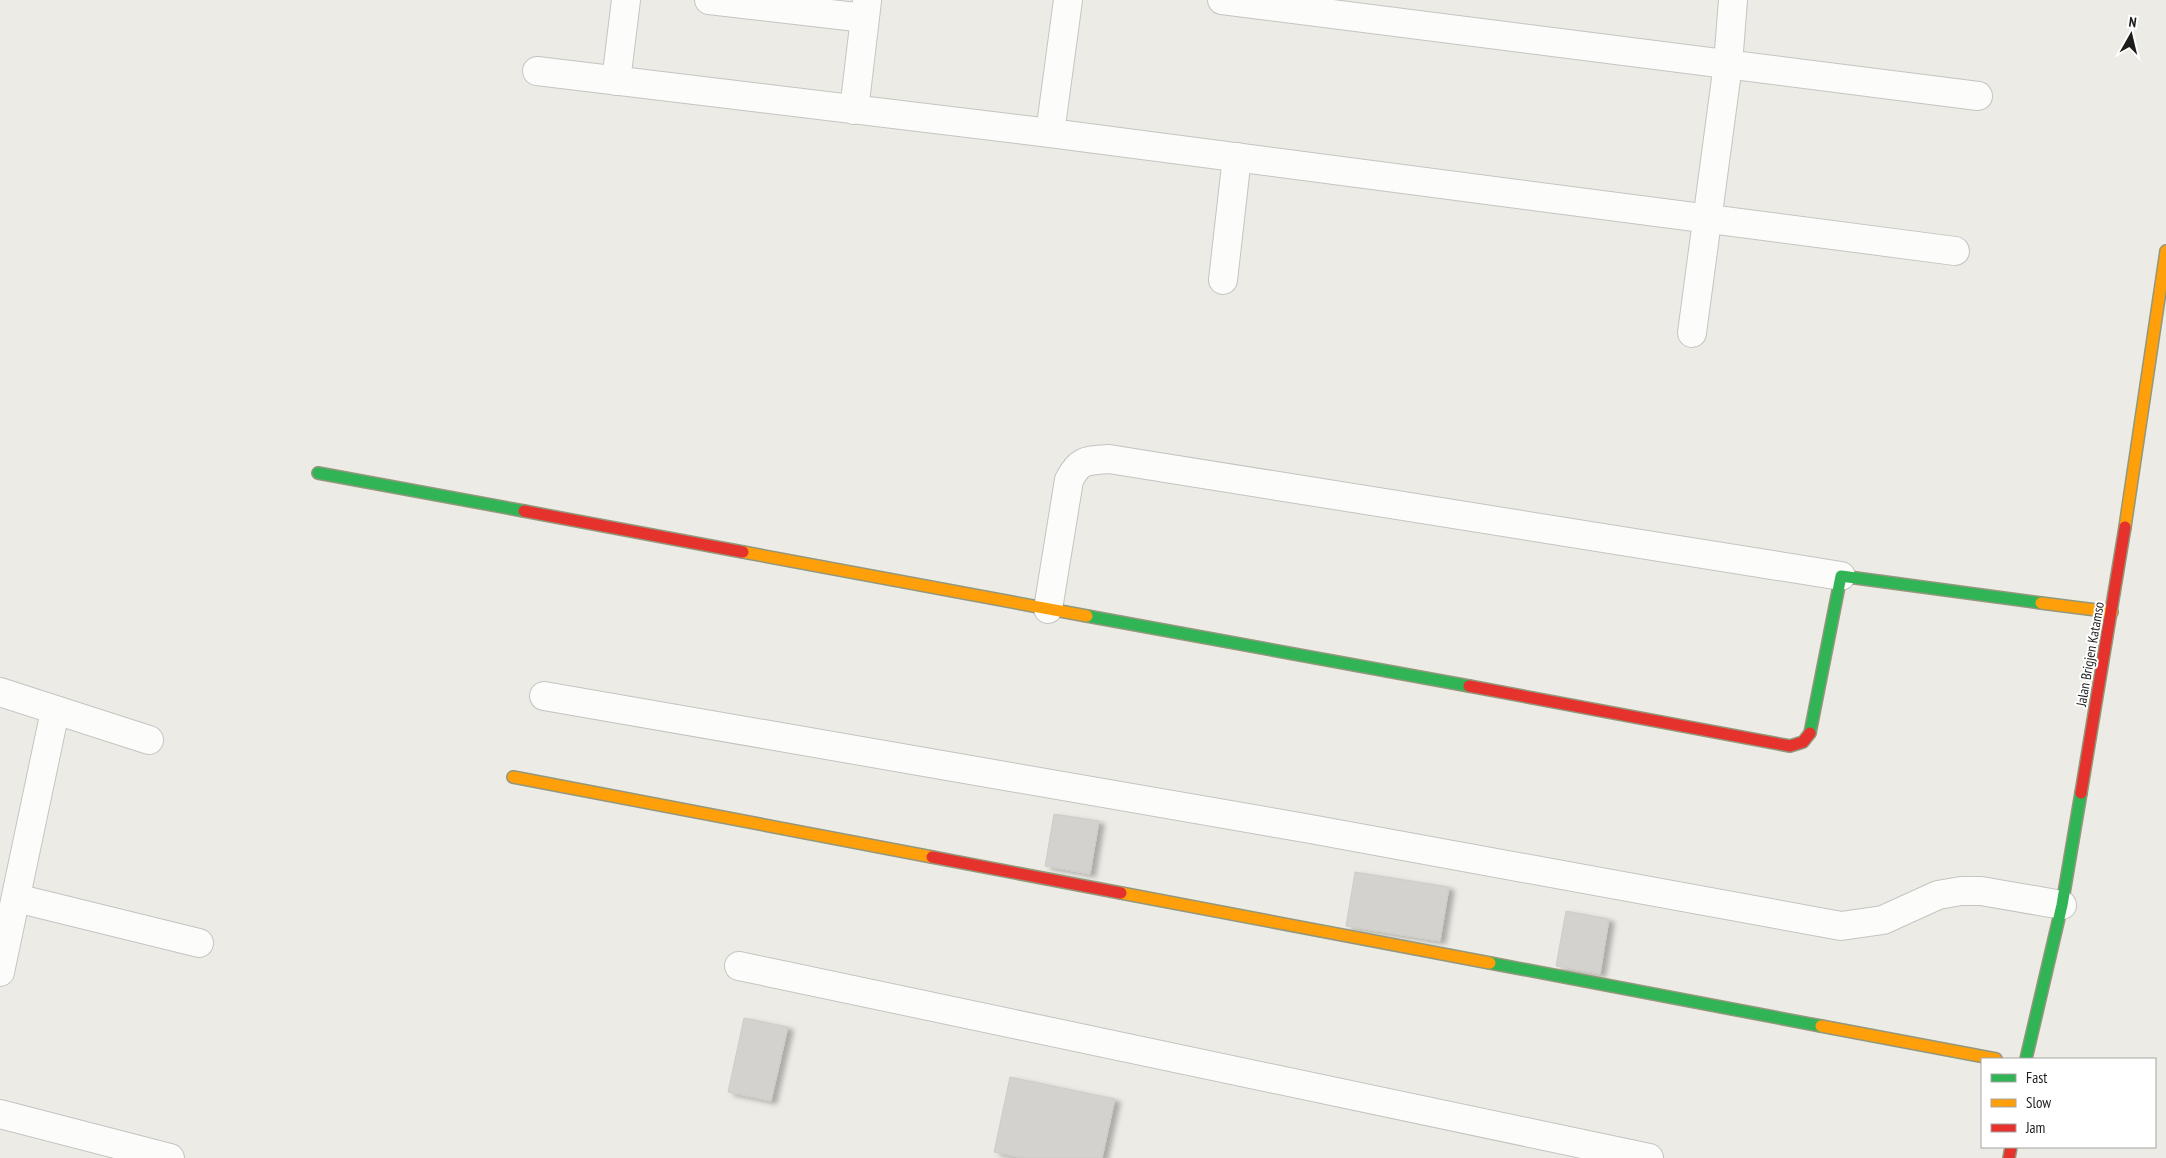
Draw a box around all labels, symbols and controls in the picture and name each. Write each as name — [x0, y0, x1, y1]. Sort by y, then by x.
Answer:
north arrow — [2106, 10, 2156, 60]
text: N — [2128, 13, 2138, 32]
street label: Jalan Brigjen Katamso — [2072, 600, 2108, 709]
legend — [1981, 1058, 2156, 1148]
text: Fast — [2026, 1068, 2047, 1087]
text: Slow — [2026, 1093, 2051, 1112]
text: Jam — [2025, 1118, 2045, 1137]

